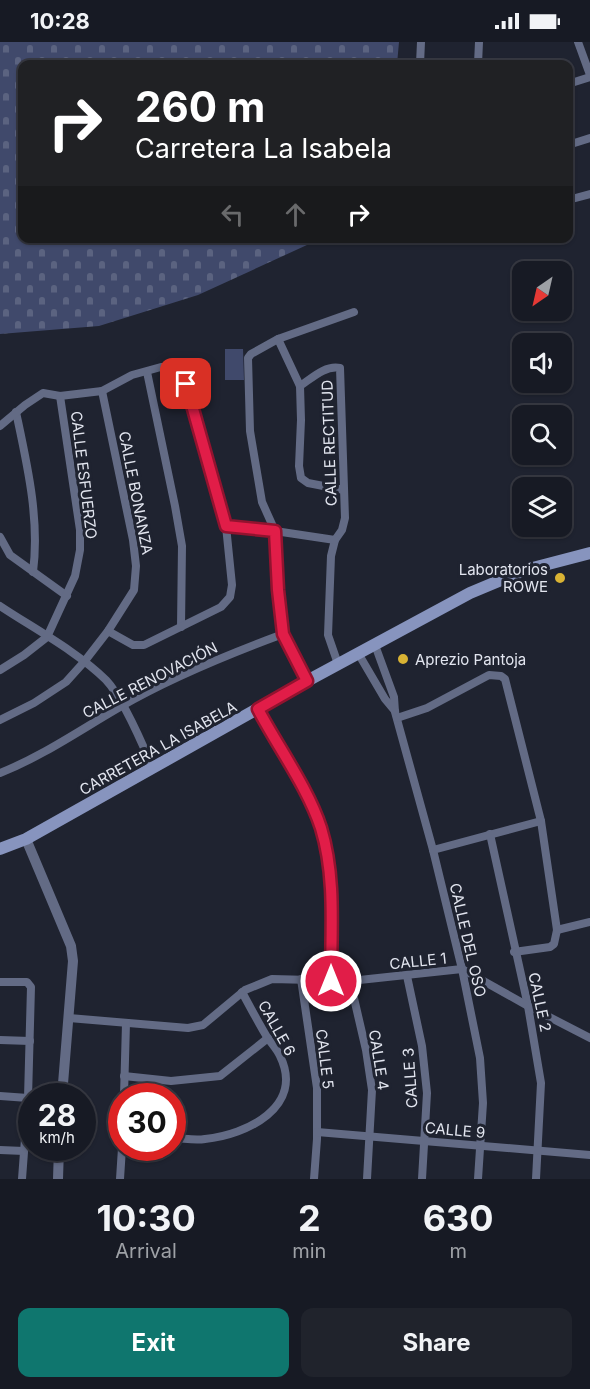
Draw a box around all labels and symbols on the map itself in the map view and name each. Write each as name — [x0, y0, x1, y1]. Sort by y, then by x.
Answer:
north arrow — [512, 261, 572, 321]
pin — [160, 358, 211, 409]
street label: CALLE RECTITUD — [317, 380, 341, 506]
street label: CALLE ESFUERZO — [67, 410, 101, 540]
street label: CALLE BONANZA — [115, 430, 157, 556]
place label: Laboratorios ROWE — [459, 560, 548, 596]
marker: Laboratorios ROWE — [553, 571, 567, 585]
street label: CALLE RENOVACIÓN — [79, 638, 221, 722]
place label: Aprezio Pantoja — [415, 650, 526, 669]
marker: Aprezio Pantoja — [396, 652, 410, 666]
street label: CARRETERA LA ISABELA — [76, 697, 240, 799]
street label: CALLE DEL OSO — [446, 881, 490, 999]
position arrow — [299, 949, 363, 1013]
street label: CALLE 1 — [389, 949, 447, 973]
street label: CALLE 2 — [524, 971, 556, 1033]
street label: CALLE 6 — [254, 997, 300, 1059]
street label: CALLE 5 — [312, 1028, 338, 1090]
street label: CALLE 4 — [365, 1028, 393, 1092]
street label: CALLE 3 — [398, 1047, 422, 1109]
speed limit sign: 30 — [108, 1083, 186, 1161]
street label: CALLE 9 — [424, 1118, 486, 1142]

